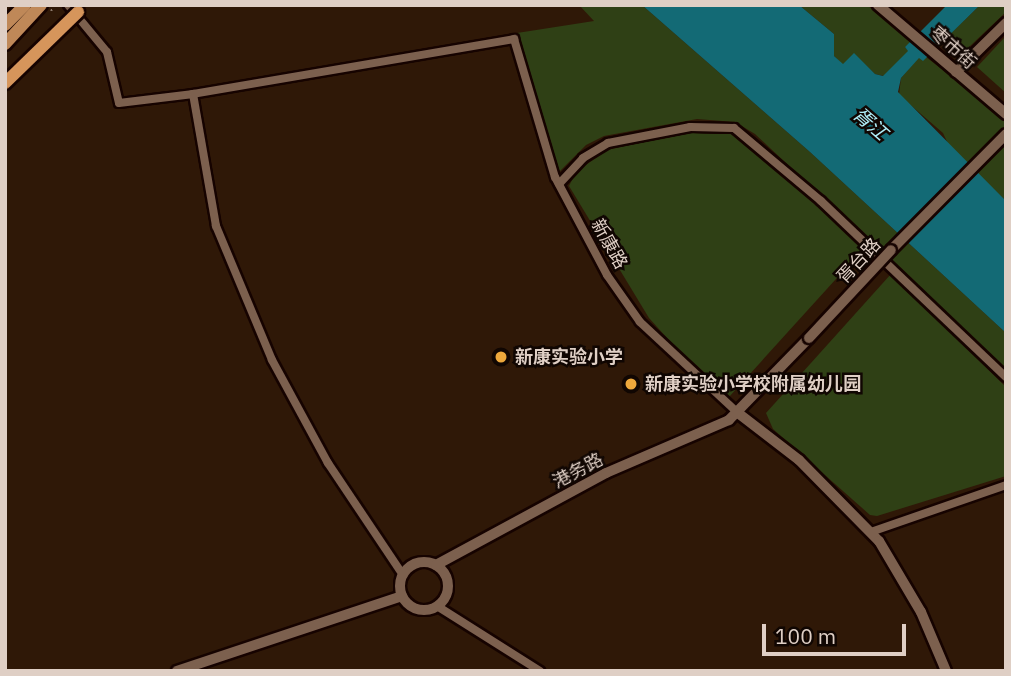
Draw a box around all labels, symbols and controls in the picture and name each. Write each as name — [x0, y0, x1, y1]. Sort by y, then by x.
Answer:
street label: 枣市街 — [926, 22, 980, 74]
water label: 胥江 — [848, 103, 892, 145]
street label: 新康路 — [586, 215, 632, 273]
street label: 胥台路 — [833, 234, 885, 288]
place label: 新康实验小学 — [515, 346, 623, 368]
marker: 新康实验小学 — [493, 349, 509, 365]
place label: 新康实验小学校附属幼儿园 — [645, 373, 861, 395]
marker: 新康实验小学校附属幼儿园 — [623, 376, 639, 392]
street label: 港务路 — [549, 449, 607, 493]
scale bar — [766, 610, 909, 654]
text: 100 m — [775, 622, 836, 650]

